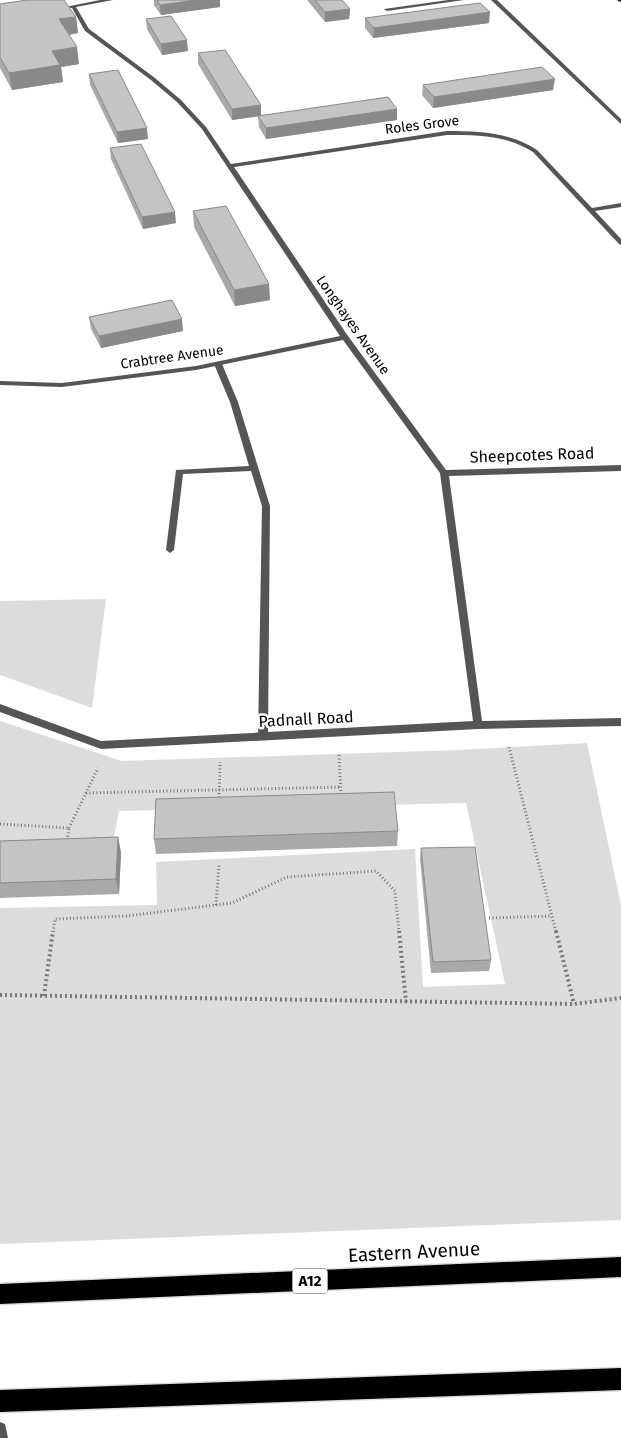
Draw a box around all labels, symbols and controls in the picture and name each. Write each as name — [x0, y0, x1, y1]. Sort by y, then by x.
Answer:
street label: Roles Grove — [384, 112, 460, 138]
street label: Longhayes Avenue — [312, 272, 394, 378]
street label: Crabtree Avenue — [119, 341, 225, 373]
street label: Sheepcotes Road — [469, 443, 595, 467]
street label: Padnall Road — [258, 707, 354, 731]
street label: Eastern Avenue — [347, 1237, 481, 1267]
road number: A12 — [292, 1268, 328, 1294]

